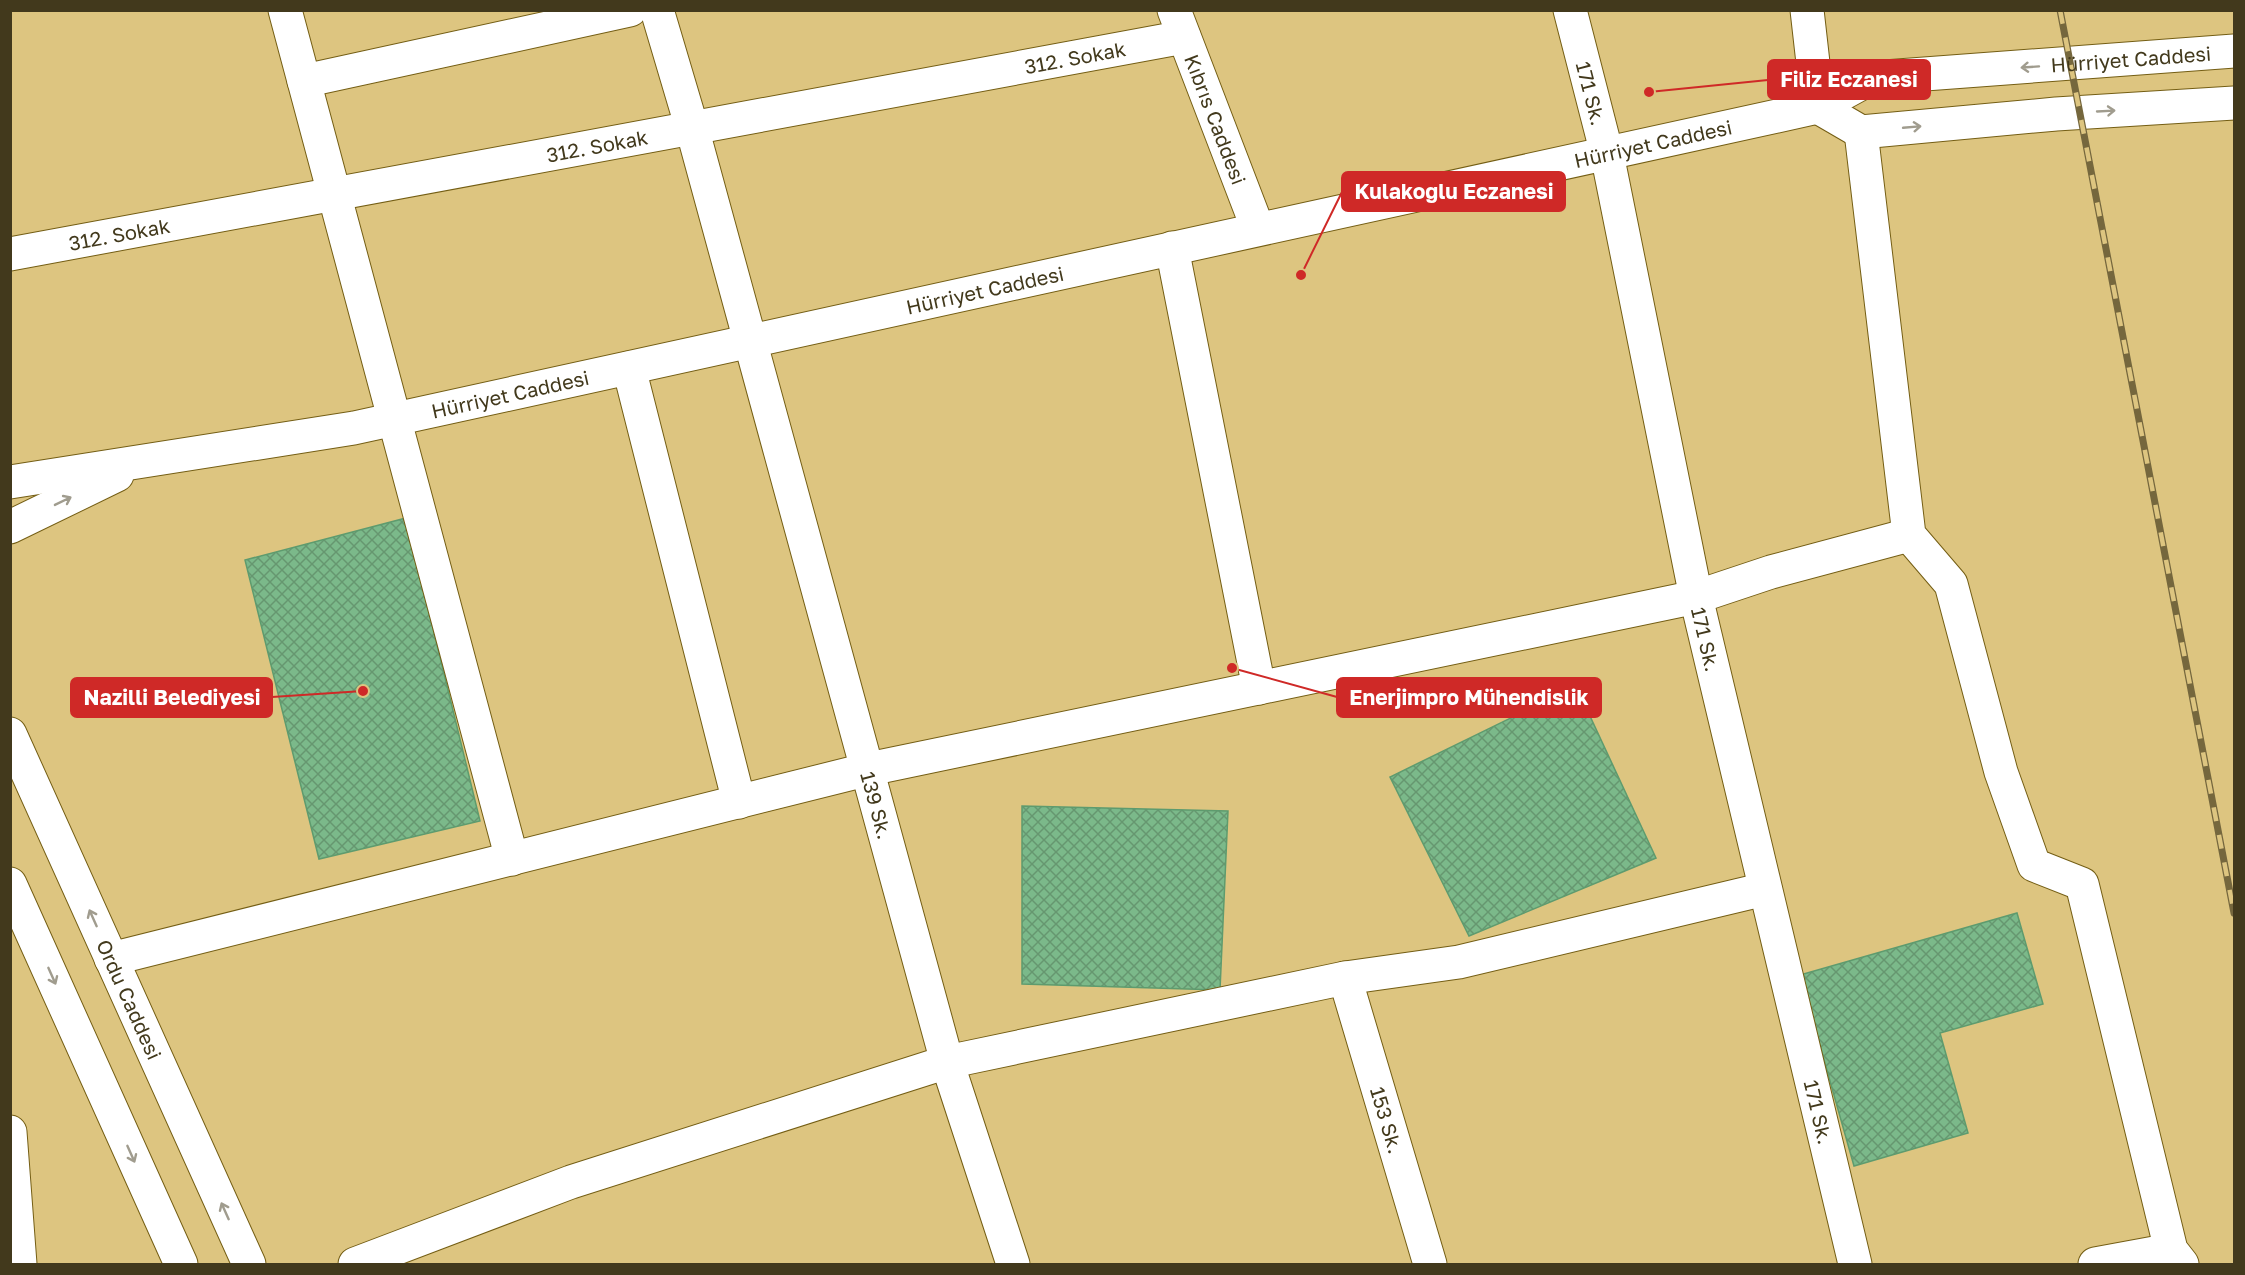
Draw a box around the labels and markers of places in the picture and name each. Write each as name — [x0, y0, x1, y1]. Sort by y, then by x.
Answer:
callout: Filiz Eczanesi — [1768, 60, 1930, 99]
callout: Kulakoğlu Eczanesi — [1342, 172, 1565, 211]
callout: Nazilli Belediyesi — [71, 678, 272, 717]
callout: Enerjimpro Mühendislik — [1337, 678, 1601, 717]

